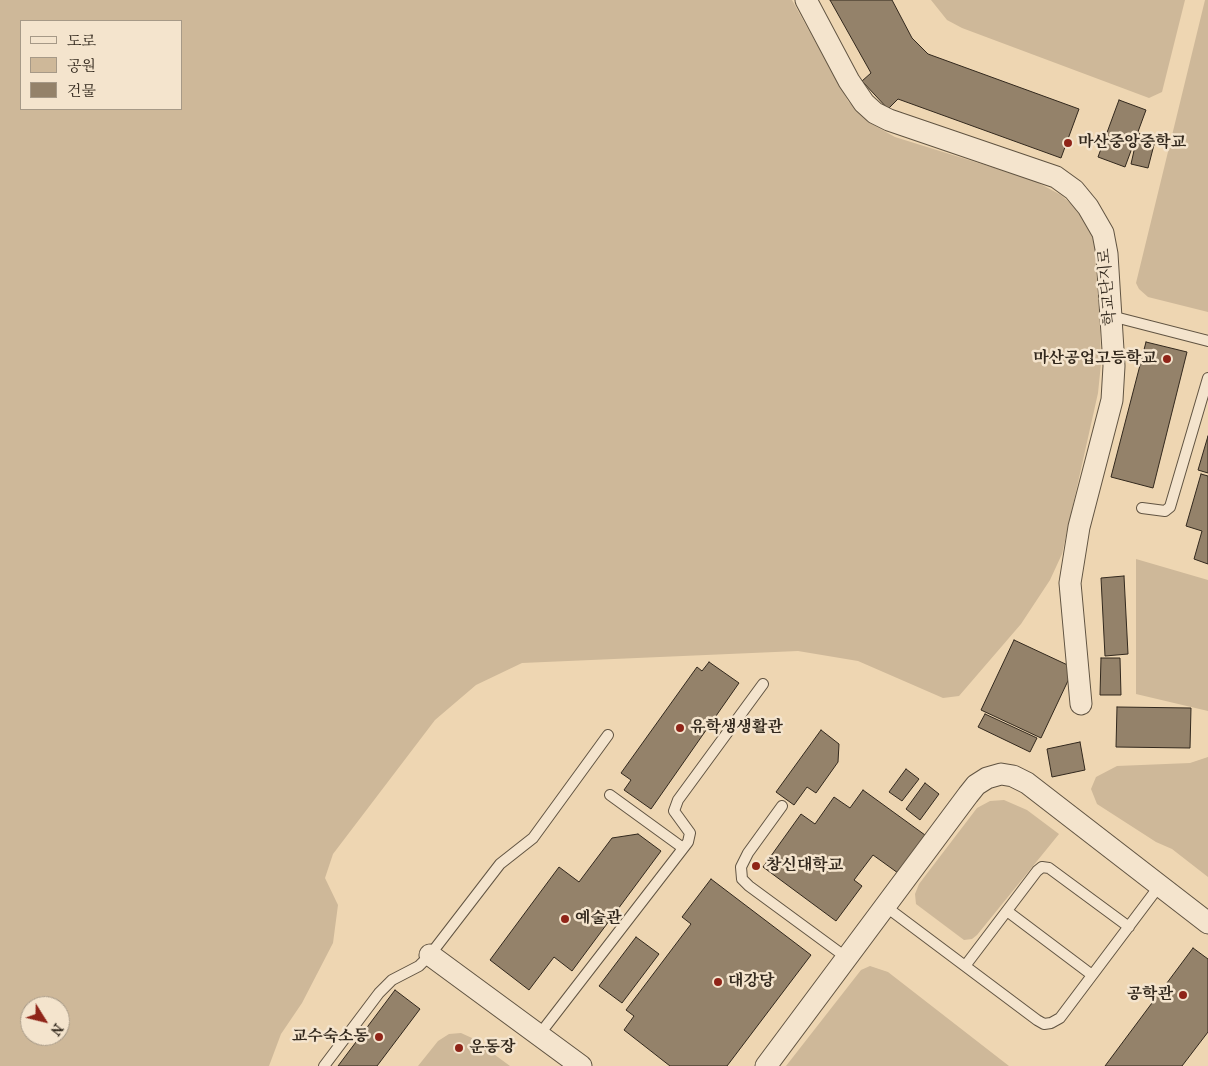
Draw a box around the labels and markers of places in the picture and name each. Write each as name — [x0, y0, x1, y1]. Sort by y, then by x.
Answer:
place label: 마산중앙중학교 — [1078, 133, 1186, 153]
marker: 마산중앙중학교 — [1062, 137, 1074, 149]
place label: 마산공업고등학교 — [1033, 349, 1157, 369]
marker: 마산공업고등학교 — [1161, 353, 1173, 365]
place label: 유학생생활관 — [690, 718, 783, 738]
marker: 유학생생활관 — [674, 722, 686, 734]
place label: 창신대학교 — [766, 856, 843, 876]
marker: 창신대학교 — [750, 860, 762, 872]
place label: 예술관 — [575, 909, 621, 929]
marker: 예술관 — [559, 913, 571, 925]
place label: 대강당 — [728, 972, 774, 992]
marker: 대강당 — [712, 976, 724, 988]
place label: 공학관 — [1127, 985, 1173, 1005]
marker: 공학관 — [1177, 989, 1189, 1001]
place label: 교수숙소동 — [292, 1027, 369, 1047]
marker: 교수숙소동 — [373, 1031, 385, 1043]
place label: 운동장 — [469, 1038, 515, 1058]
marker: 운동장 — [453, 1042, 465, 1054]

